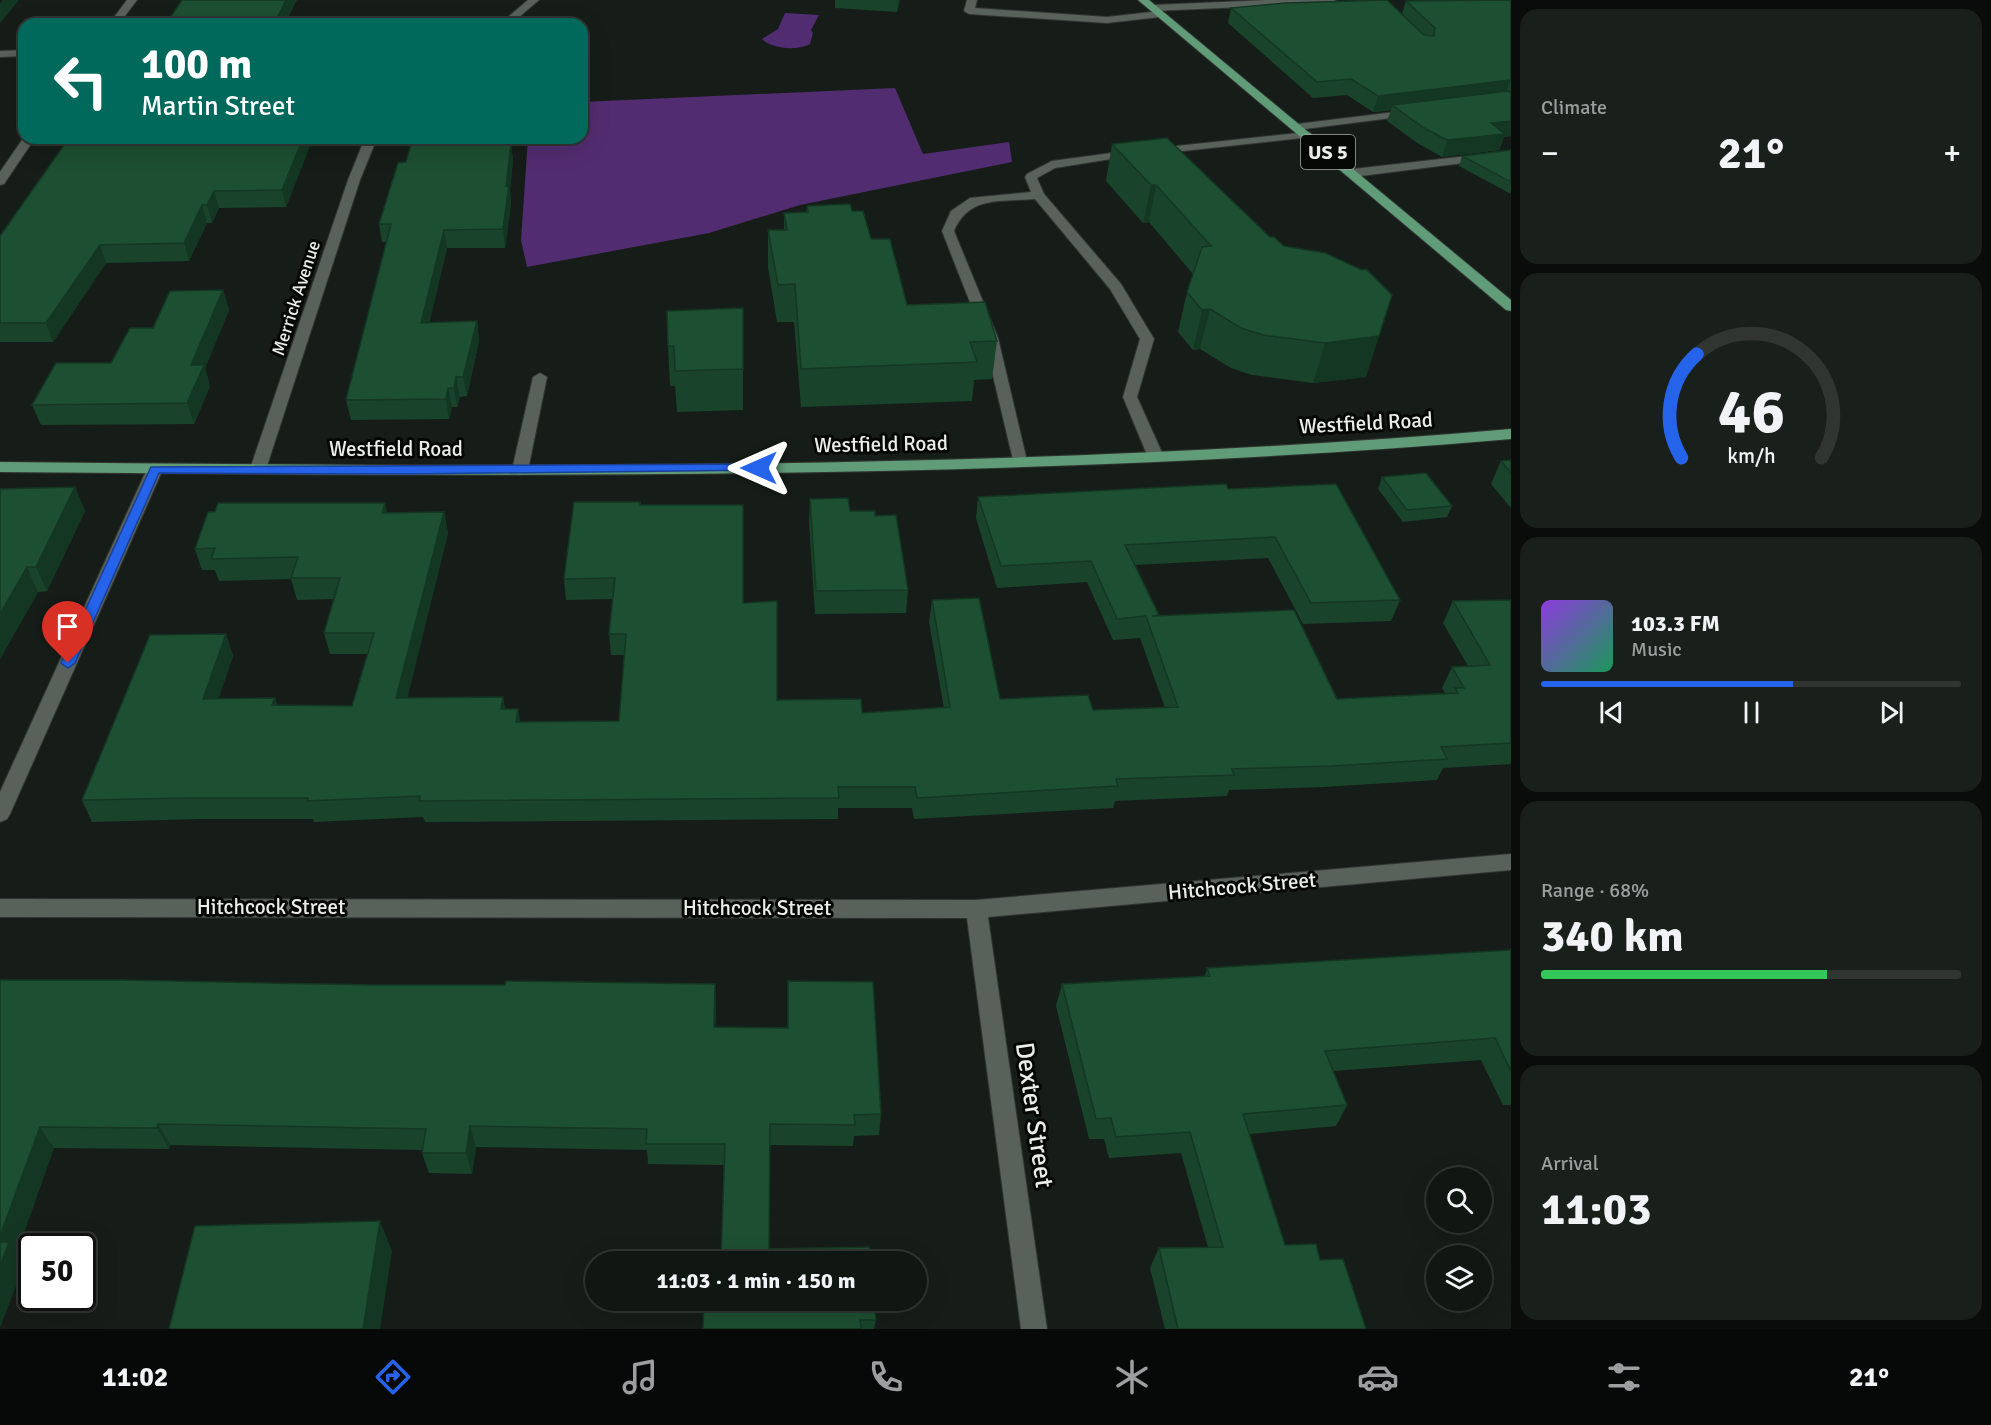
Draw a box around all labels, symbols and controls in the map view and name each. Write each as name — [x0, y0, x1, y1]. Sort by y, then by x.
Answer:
text: 100 m — [141, 39, 252, 90]
icon: left — [42, 42, 120, 120]
text: Martin Street — [141, 90, 295, 123]
text: Climate — [1541, 95, 1607, 120]
text: 21° — [1718, 126, 1784, 181]
text: − — [1541, 133, 1559, 174]
text: + — [1943, 133, 1961, 174]
road number: US 5 — [1301, 135, 1355, 169]
street label: Merrick Avenue — [267, 238, 325, 358]
text: 46 — [1717, 373, 1785, 450]
street label: Westfield Road — [1298, 407, 1434, 439]
street label: Westfield Road — [814, 430, 948, 458]
street label: Westfield Road — [329, 436, 463, 462]
position arrow — [727, 436, 791, 500]
text: km/h — [1727, 443, 1775, 469]
pin — [42, 601, 93, 663]
icon: arrive — [51, 610, 84, 643]
text: 103.3 FM — [1631, 610, 1720, 637]
text: Music — [1631, 637, 1682, 662]
icon: previous — [1595, 696, 1628, 729]
icon: pause — [1735, 696, 1768, 729]
icon: next — [1875, 696, 1908, 729]
street label: Hitchcock Street — [1167, 867, 1317, 905]
text: Range · 68% — [1541, 878, 1649, 903]
street label: Hitchcock Street — [197, 894, 345, 920]
street label: Hitchcock Street — [683, 895, 831, 921]
text: 340 km — [1541, 909, 1684, 964]
street label: Dexter Street — [1008, 1040, 1060, 1190]
text: Arrival — [1541, 1151, 1599, 1176]
map controls — [1426, 1167, 1492, 1311]
button: search — [1426, 1167, 1492, 1233]
text: 11:03 — [1541, 1182, 1651, 1237]
speed limit sign: 50 — [18, 1233, 96, 1311]
button: layers — [1426, 1245, 1492, 1311]
text: 11:03 · 1 min · 150 m — [656, 1267, 856, 1294]
icon: directions — [372, 1356, 414, 1398]
icon: music — [619, 1356, 661, 1398]
icon: phone — [865, 1356, 907, 1398]
icon: climate — [1111, 1356, 1153, 1398]
icon: car — [1357, 1356, 1399, 1398]
icon: filters — [1603, 1356, 1645, 1398]
text: 11:02 — [102, 1361, 168, 1394]
text: 21° — [1849, 1361, 1889, 1394]

